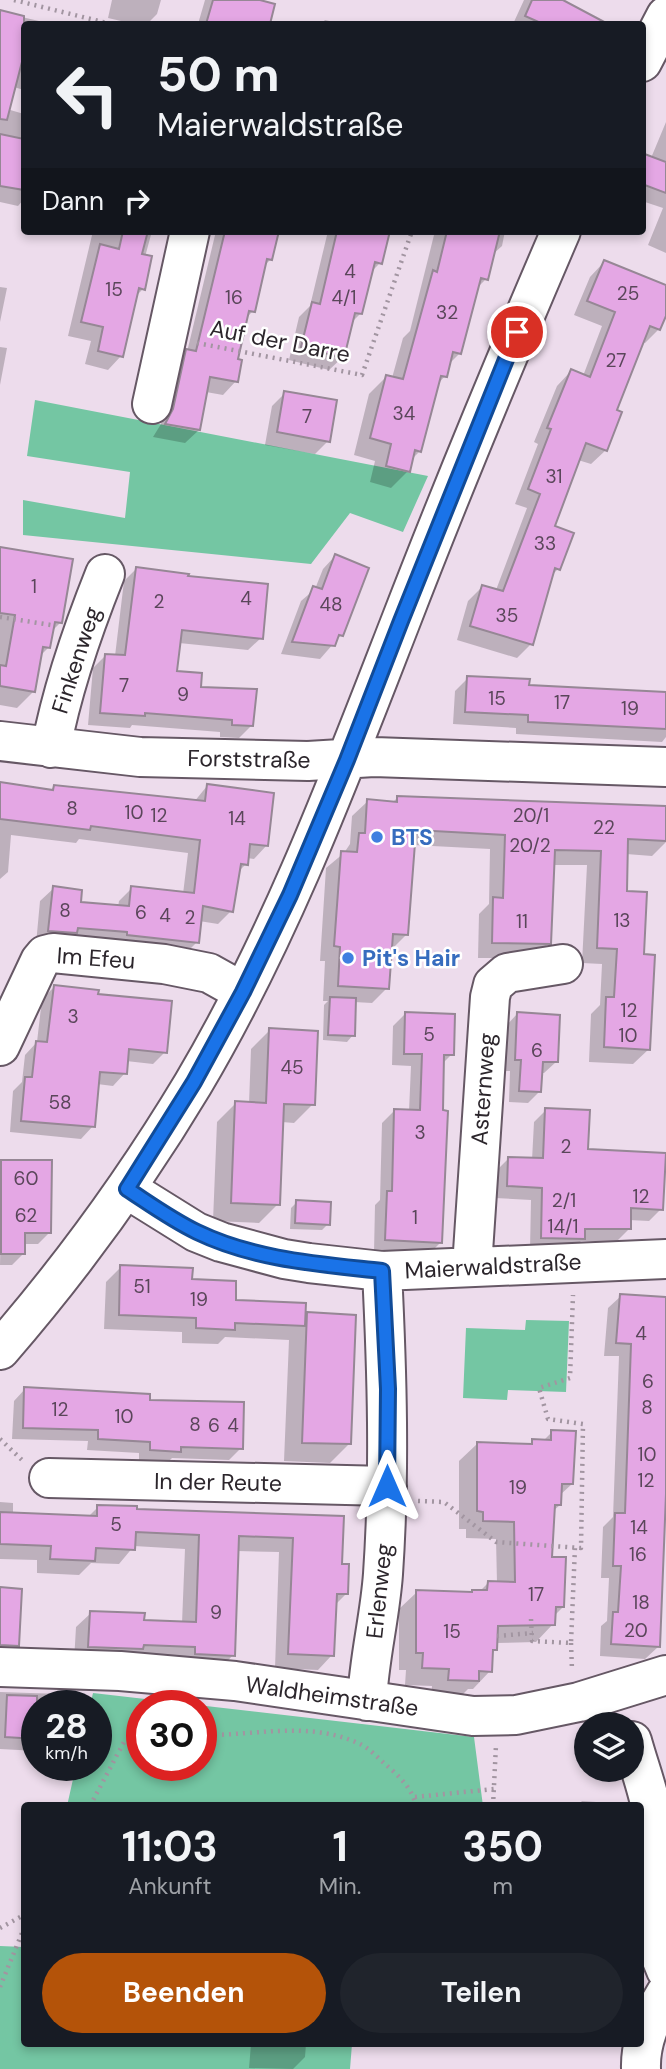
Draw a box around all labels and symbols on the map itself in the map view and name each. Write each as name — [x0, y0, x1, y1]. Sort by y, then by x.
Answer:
house number: 4 — [344, 259, 356, 284]
house number: 15 — [105, 277, 123, 302]
house number: 25 — [617, 281, 639, 306]
house number: 16 — [225, 285, 243, 310]
house number: 4/1 — [332, 285, 356, 310]
house number: 32 — [436, 300, 458, 325]
pin — [487, 302, 547, 362]
street label: Auf der Darre — [207, 313, 353, 369]
house number: 27 — [606, 348, 626, 373]
house number: 34 — [393, 401, 415, 426]
house number: 7 — [302, 404, 312, 429]
house number: 31 — [546, 464, 562, 489]
house number: 33 — [534, 531, 556, 556]
house number: 1 — [31, 574, 37, 599]
house number: 4 — [240, 586, 252, 611]
house number: 2 — [154, 589, 165, 614]
house number: 48 — [319, 592, 343, 617]
street label: Finkenweg — [45, 602, 107, 717]
house number: 35 — [496, 603, 518, 628]
house number: 7 — [119, 673, 129, 698]
house number: 9 — [177, 682, 189, 707]
house number: 15 — [488, 686, 506, 711]
house number: 17 — [554, 690, 570, 715]
house number: 19 — [621, 696, 639, 721]
street label: Forststraße — [187, 743, 311, 775]
house number: 8 — [66, 796, 78, 821]
house number: 10 — [125, 800, 143, 825]
house number: 12 — [151, 803, 167, 828]
house number: 20/1 — [513, 803, 549, 828]
house number: 14 — [228, 806, 246, 831]
house number: 22 — [593, 815, 615, 840]
place label: BTS — [391, 822, 433, 852]
marker: BTS — [369, 829, 385, 845]
house number: 20/2 — [509, 833, 551, 858]
house number: 8 — [59, 898, 71, 923]
house number: 6 — [135, 900, 147, 925]
house number: 4 — [159, 903, 171, 928]
house number: 2 — [185, 905, 196, 930]
house number: 13 — [613, 908, 631, 933]
house number: 11 — [516, 909, 528, 934]
street label: Im Efeu — [56, 940, 136, 976]
place label: Pit's Hair — [362, 943, 460, 973]
marker: Pit's Hair — [340, 950, 356, 966]
house number: 12 — [621, 998, 637, 1023]
house number: 3 — [67, 1004, 79, 1029]
house number: 5 — [423, 1022, 435, 1047]
house number: 10 — [619, 1023, 637, 1048]
street label: Asternweg — [464, 1032, 502, 1146]
house number: 6 — [531, 1038, 543, 1063]
house number: 45 — [280, 1055, 304, 1080]
house number: 58 — [48, 1090, 72, 1115]
house number: 3 — [414, 1120, 426, 1145]
house number: 2 — [561, 1134, 572, 1159]
house number: 60 — [14, 1166, 38, 1191]
house number: 12 — [633, 1184, 649, 1209]
house number: 2/1 — [552, 1188, 576, 1213]
house number: 62 — [15, 1203, 37, 1228]
house number: 1 — [412, 1205, 418, 1230]
house number: 14/1 — [548, 1214, 578, 1239]
street label: Maierwaldstraße — [404, 1246, 582, 1286]
house number: 51 — [133, 1274, 151, 1299]
house number: 19 — [190, 1287, 208, 1312]
house number: 4 — [635, 1321, 647, 1346]
house number: 6 — [642, 1369, 654, 1394]
house number: 8 — [641, 1395, 653, 1420]
house number: 12 — [52, 1397, 68, 1422]
house number: 10 — [115, 1404, 133, 1429]
house number: 8 — [189, 1412, 201, 1437]
house number: 6 — [208, 1413, 220, 1438]
house number: 4 — [227, 1413, 239, 1438]
house number: 10 — [638, 1442, 656, 1467]
position arrow — [350, 1449, 424, 1523]
street label: In der Reute — [154, 1466, 282, 1498]
house number: 12 — [638, 1468, 654, 1493]
house number: 19 — [509, 1475, 527, 1500]
house number: 5 — [110, 1512, 122, 1537]
house number: 14 — [630, 1515, 648, 1540]
street label: Erlenweg — [359, 1542, 399, 1640]
house number: 16 — [629, 1542, 647, 1567]
house number: 17 — [528, 1582, 544, 1607]
house number: 18 — [632, 1590, 650, 1615]
house number: 9 — [210, 1600, 222, 1625]
house number: 20 — [624, 1618, 648, 1643]
house number: 15 — [443, 1619, 461, 1644]
street label: Waldheimstraße — [243, 1669, 421, 1723]
speed limit sign: 30 — [126, 1690, 217, 1781]

